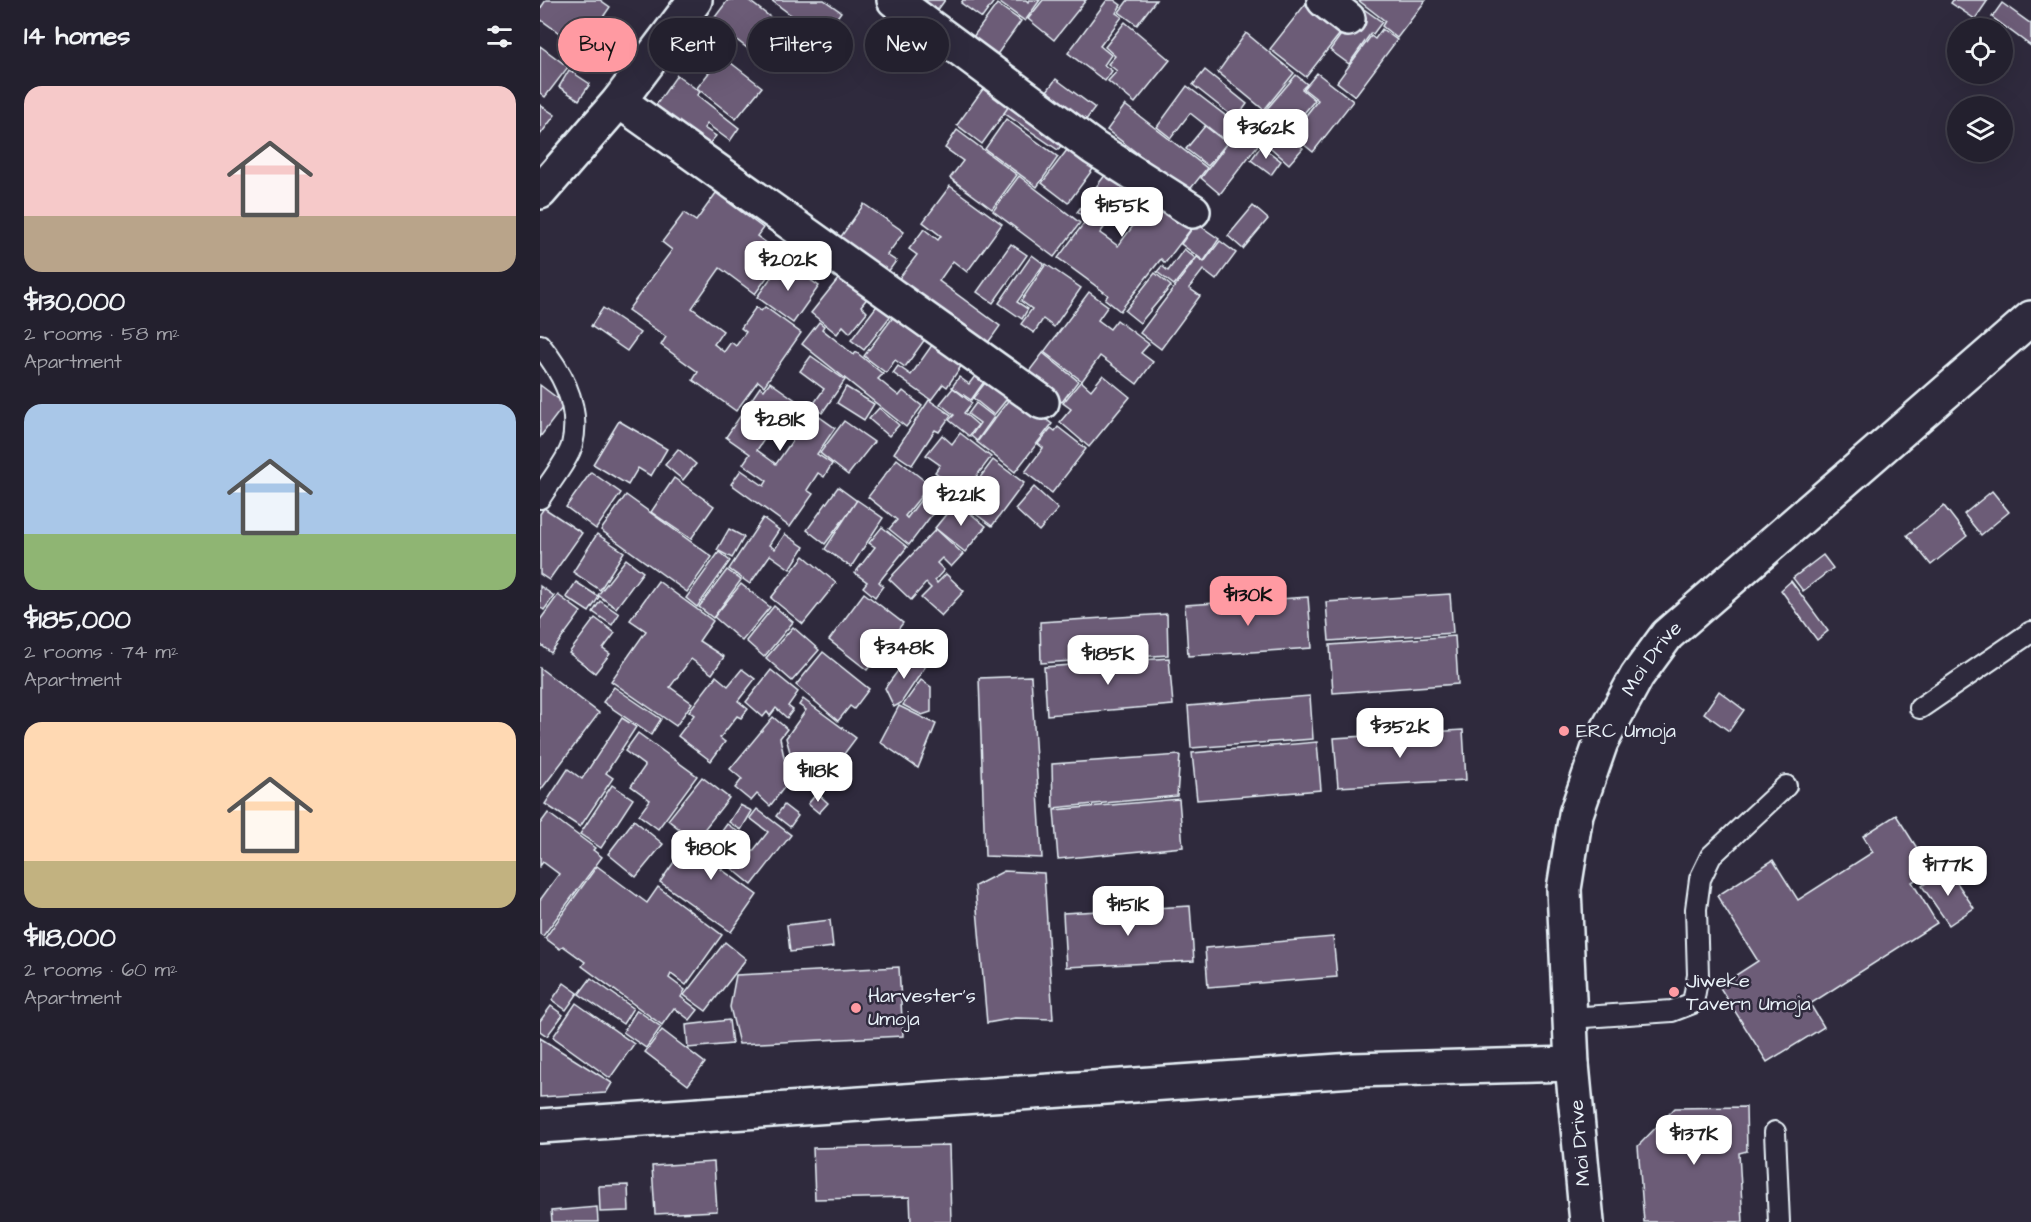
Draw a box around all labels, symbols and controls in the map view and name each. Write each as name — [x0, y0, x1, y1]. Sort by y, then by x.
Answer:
text: 14 homes — [24, 18, 130, 54]
chip: Buy — [558, 18, 637, 72]
chip: Rent — [649, 18, 736, 72]
chip: Filters — [748, 18, 853, 72]
chip: New — [865, 18, 949, 72]
map controls — [1947, 18, 2013, 162]
button: locate — [1947, 18, 2013, 84]
icon: filters — [483, 20, 516, 53]
button: layers — [1947, 96, 2013, 162]
pin: $362K — [1224, 109, 1308, 160]
text: $362K — [1237, 114, 1295, 142]
icon: home — [216, 125, 324, 233]
pin: $155K — [1080, 187, 1164, 238]
text: $155K — [1095, 192, 1149, 220]
pin: $202K — [746, 241, 830, 292]
text: $202K — [759, 246, 817, 274]
text: $130,000 — [24, 284, 125, 320]
text: 2 rooms · 58 m² — [24, 320, 180, 348]
text: Apartment — [24, 348, 122, 376]
pin: $281K — [738, 401, 822, 452]
text: $281K — [755, 406, 805, 434]
icon: home — [216, 443, 324, 551]
pin: $221K — [919, 476, 1003, 527]
text: $221K — [937, 481, 985, 509]
pin: $130K — [1206, 576, 1290, 627]
text: $130K — [1224, 581, 1272, 609]
text: $185,000 — [24, 602, 131, 638]
street label: Moi Drive — [1615, 614, 1688, 701]
pin: $348K — [862, 629, 946, 680]
text: $348K — [874, 634, 934, 662]
pin: $185K — [1066, 635, 1150, 686]
text: 2 rooms · 74 m² — [24, 638, 178, 666]
text: $185K — [1082, 640, 1134, 668]
text: Apartment — [24, 666, 122, 694]
pin: $352K — [1358, 708, 1442, 759]
text: $352K — [1370, 713, 1430, 741]
place label: ERC Umoja — [1576, 717, 1676, 745]
marker: ERC Umoja — [1557, 724, 1571, 738]
pin: $118K — [776, 752, 860, 803]
text: $118K — [797, 757, 839, 785]
icon: home — [216, 761, 324, 869]
pin: $180K — [669, 830, 753, 881]
text: $180K — [685, 835, 737, 863]
pin: $177K — [1906, 846, 1990, 897]
text: $177K — [1923, 851, 1973, 879]
pin: $151K — [1086, 886, 1170, 937]
text: $151K — [1107, 891, 1149, 919]
text: $118,000 — [24, 920, 116, 956]
text: 2 rooms · 60 m² — [24, 956, 178, 984]
place label: Jiweke Tavern Umoja — [1686, 967, 1811, 1018]
place label: Harvester's Umoja — [868, 982, 976, 1033]
text: Apartment — [24, 984, 122, 1012]
marker: Jiweke Tavern Umoja — [1667, 985, 1681, 999]
marker: Harvester's Umoja — [849, 1001, 863, 1015]
street label: Moi Drive — [1562, 1098, 1598, 1188]
pin: $137K — [1652, 1115, 1736, 1166]
text: $137K — [1670, 1120, 1718, 1148]

